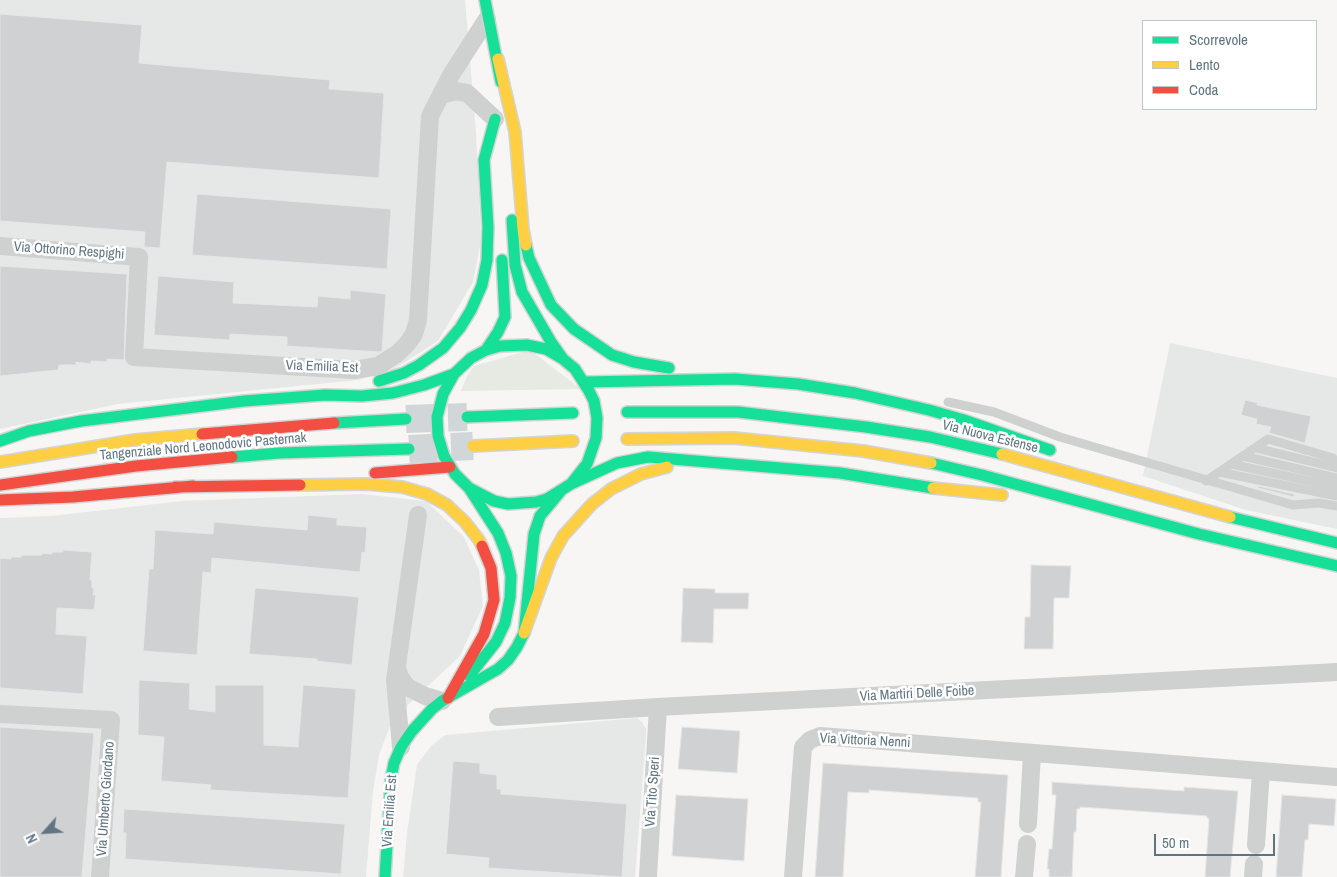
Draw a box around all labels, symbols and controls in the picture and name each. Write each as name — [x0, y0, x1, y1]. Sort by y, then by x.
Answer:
legend — [1142, 20, 1317, 110]
text: Scorrevole — [1189, 29, 1248, 50]
text: Lento — [1189, 54, 1220, 75]
text: Coda — [1189, 79, 1218, 100]
street label: Via Ottorino Respighi — [13, 239, 125, 263]
street label: Via Emilia Est — [285, 357, 359, 377]
street label: Via Nuova Estense — [940, 417, 1040, 457]
street label: Tangenziale Nord Leonodovic Pasternak — [99, 430, 307, 464]
street label: Via Martiri Delle Foibe — [859, 683, 975, 705]
street label: Via Vittoria Nenni — [819, 730, 911, 752]
street label: Via Umberto Giordano — [94, 741, 118, 857]
street label: Via Tito Speri — [642, 756, 664, 828]
street label: Via Emilia Est — [379, 774, 401, 848]
north arrow — [20, 807, 70, 857]
scale bar — [1157, 824, 1278, 856]
text: N — [22, 831, 41, 846]
text: 50 m — [1162, 832, 1189, 853]

